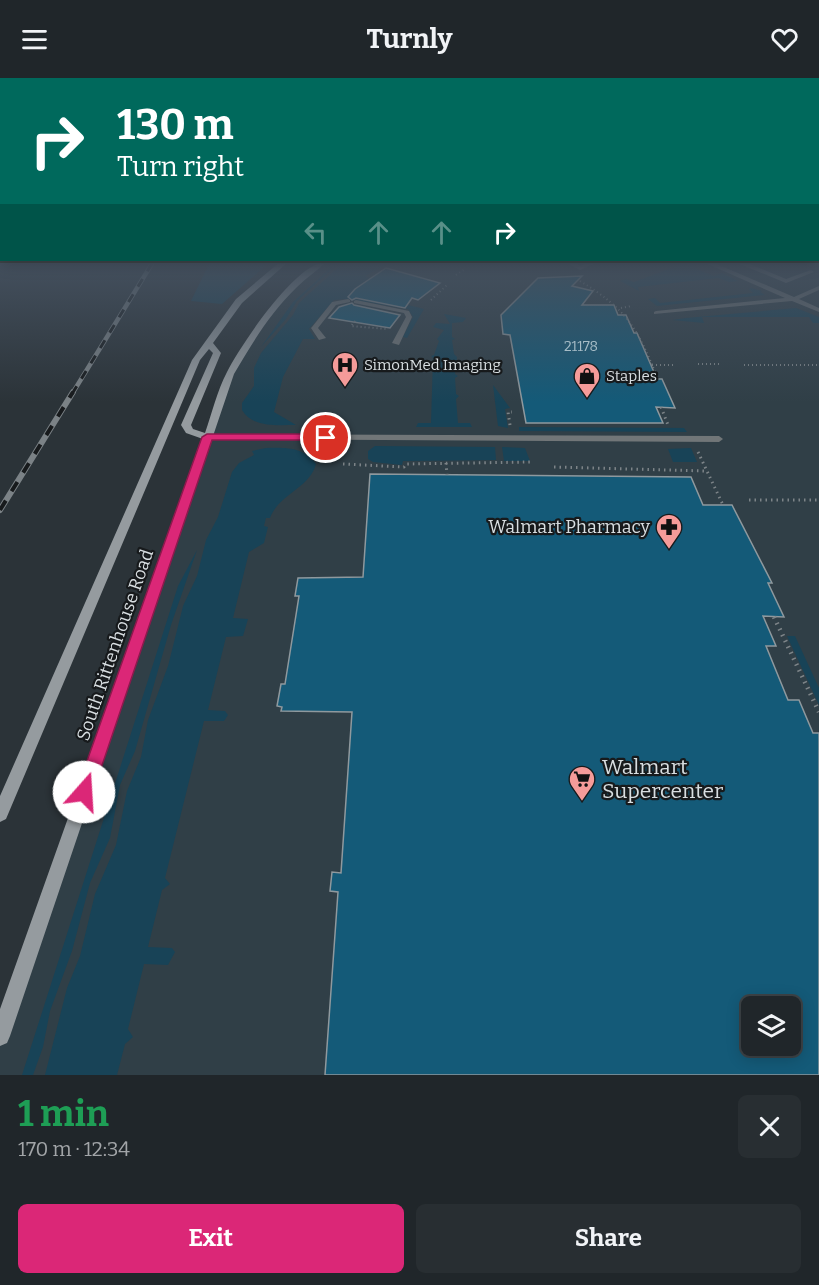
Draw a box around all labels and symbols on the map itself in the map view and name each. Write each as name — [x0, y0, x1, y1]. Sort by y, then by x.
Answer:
house number: 21178 — [564, 338, 598, 355]
hospital icon: SimonMed Imaging — [330, 350, 360, 388]
place label: SimonMed Imaging — [364, 356, 501, 374]
shop icon: Staples — [572, 361, 602, 399]
place label: Staples — [606, 367, 657, 385]
pin — [300, 412, 351, 463]
pharmacy icon: Walmart Pharmacy — [654, 512, 684, 550]
place label: Walmart Pharmacy — [488, 516, 650, 538]
street label: South Rittenhouse Road — [72, 546, 158, 744]
place label: Walmart Supercenter — [602, 754, 723, 804]
position arrow — [52, 760, 116, 824]
supermarket icon: Walmart Supercenter — [567, 764, 597, 802]

